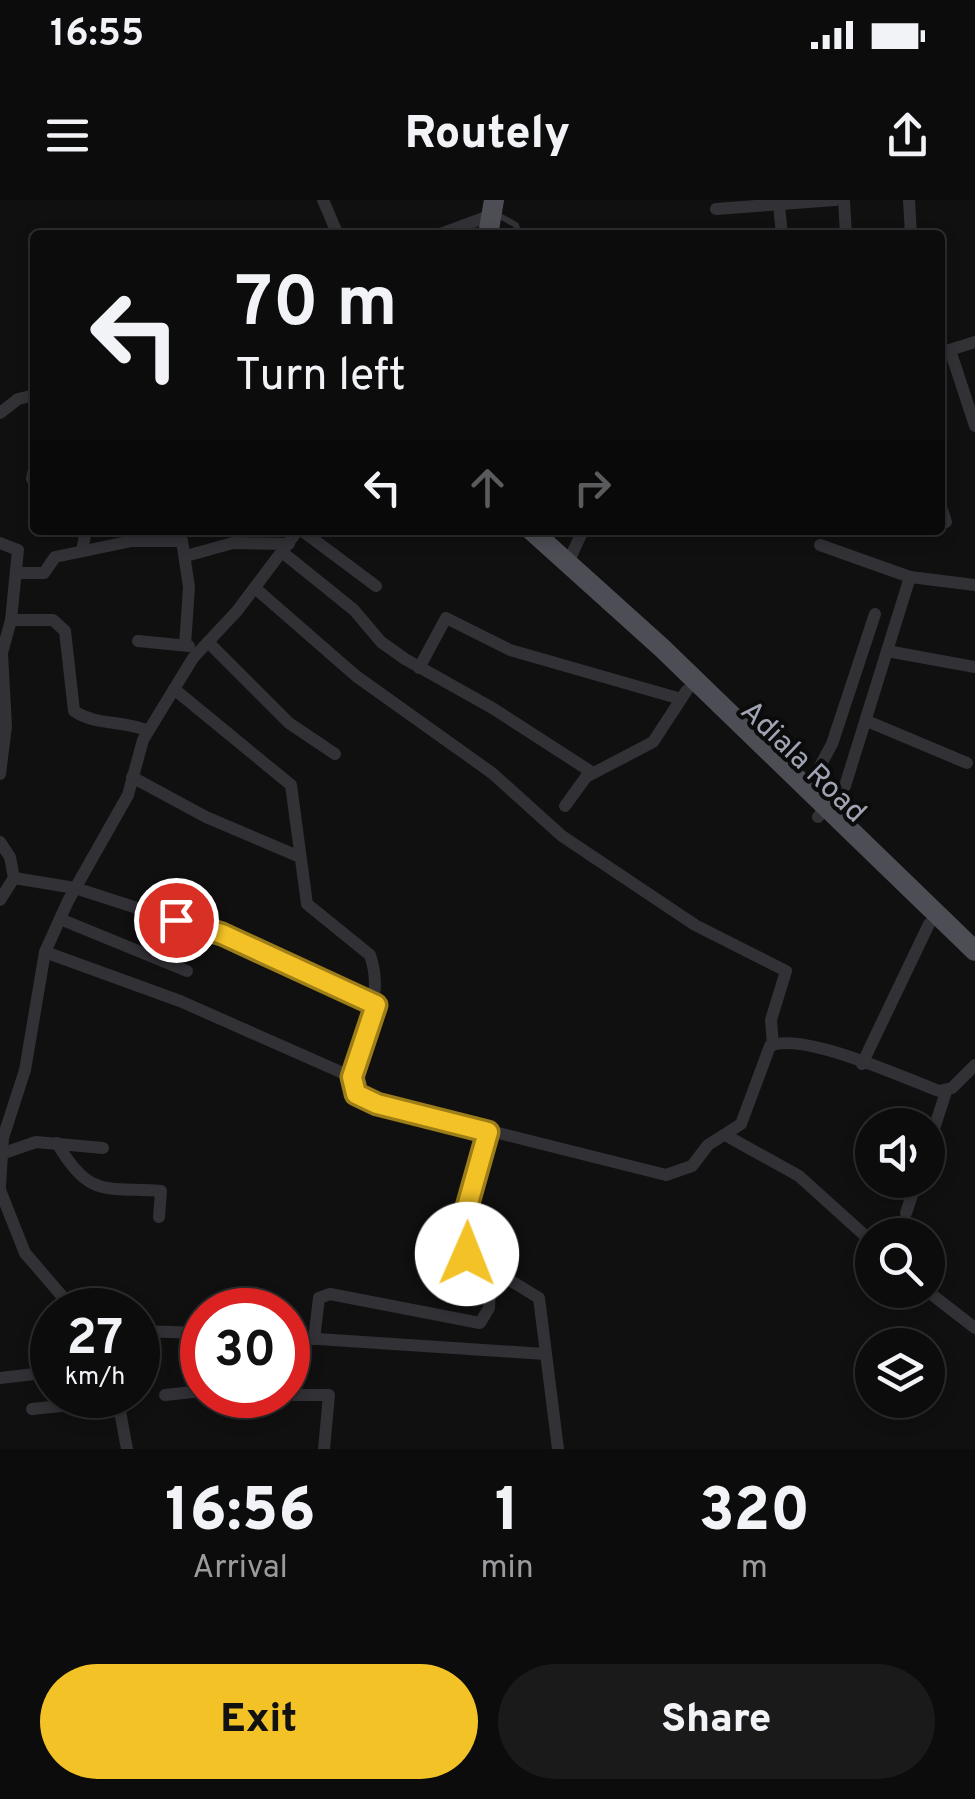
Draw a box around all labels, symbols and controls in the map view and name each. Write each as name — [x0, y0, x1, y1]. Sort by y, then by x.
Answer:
text: 16:55 — [50, 11, 144, 60]
text: Routely — [405, 107, 570, 164]
icon: menu — [40, 108, 95, 163]
icon: share — [880, 108, 935, 163]
text: 70 m — [235, 262, 398, 351]
icon: left — [70, 270, 200, 400]
text: Turn left — [235, 349, 406, 406]
icon: left — [355, 460, 410, 515]
icon: ahead — [460, 460, 515, 515]
icon: right — [565, 460, 620, 515]
street label: Adiala Road — [732, 694, 873, 832]
pin — [134, 878, 219, 963]
icon: arrive — [149, 893, 204, 948]
map controls — [855, 1108, 945, 1418]
button: sound — [855, 1108, 945, 1198]
position arrow — [415, 1202, 519, 1306]
button: search — [855, 1218, 945, 1308]
speed limit sign: 30 — [180, 1288, 310, 1418]
text: 27 — [67, 1309, 123, 1372]
button: layers — [855, 1328, 945, 1418]
text: km/h — [65, 1362, 125, 1394]
text: 16:56 — [165, 1476, 315, 1552]
text: 1 — [495, 1476, 519, 1552]
text: 320 — [699, 1476, 810, 1552]
text: Arrival — [193, 1549, 288, 1589]
text: min — [480, 1549, 534, 1589]
text: m — [741, 1549, 768, 1589]
button: Exit — [40, 1664, 478, 1779]
button: Share — [498, 1664, 935, 1779]

